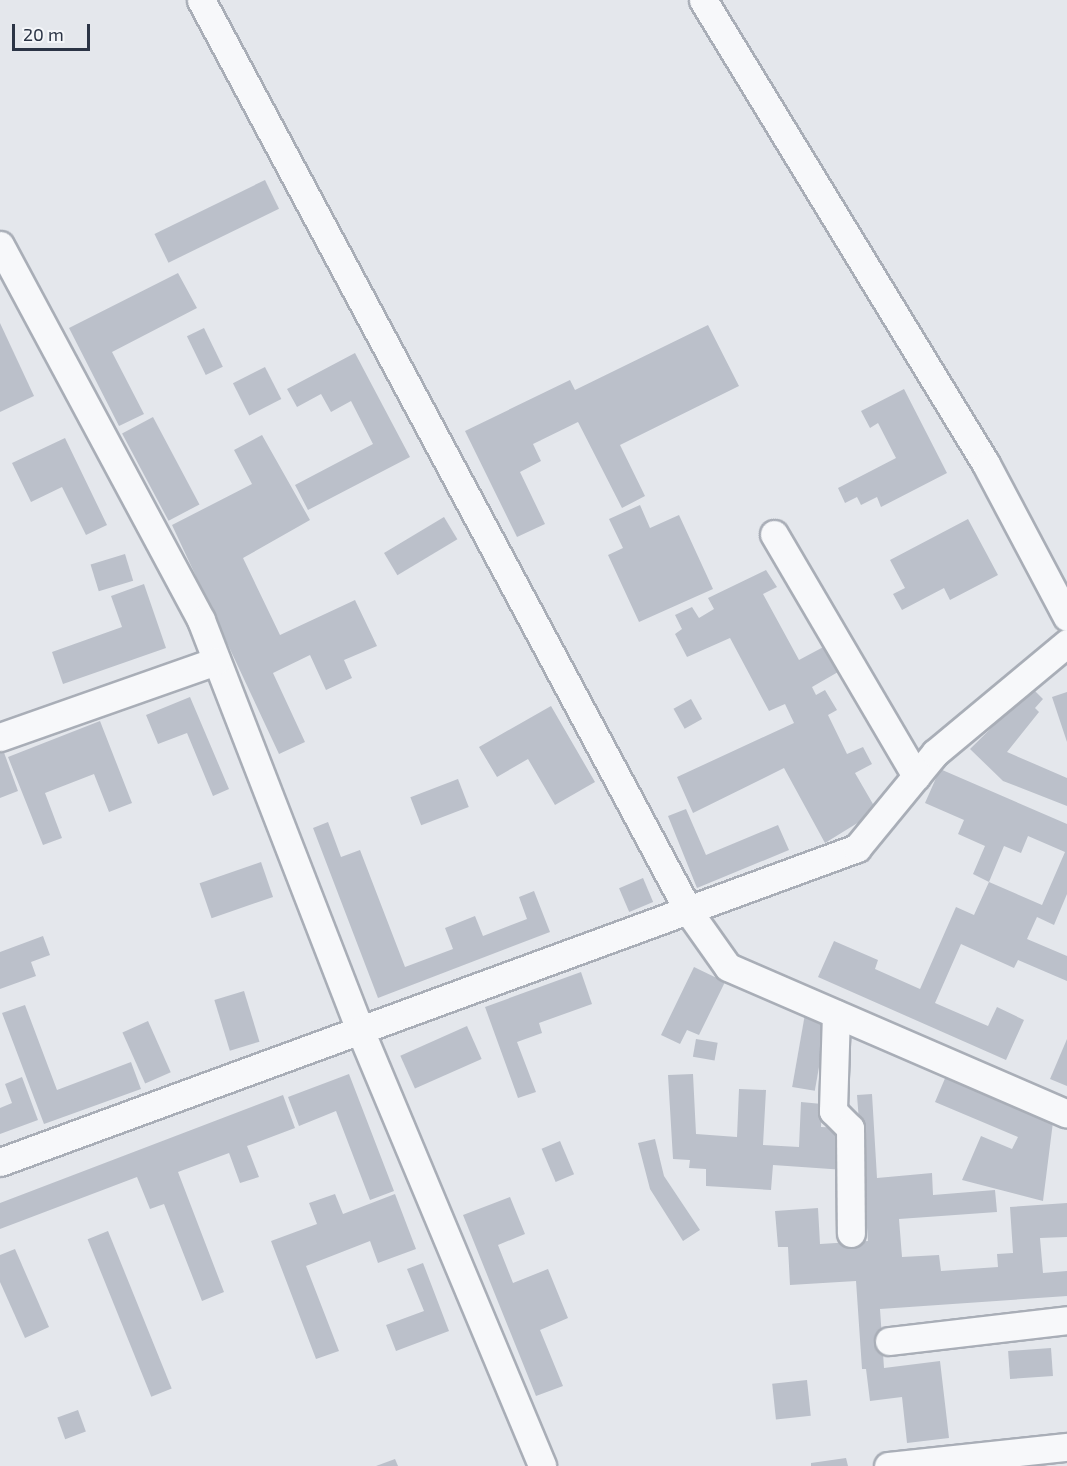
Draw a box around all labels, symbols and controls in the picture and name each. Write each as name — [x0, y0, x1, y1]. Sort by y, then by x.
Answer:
scale bar — [15, 12, 93, 50]
text: 20 m — [23, 23, 64, 45]

